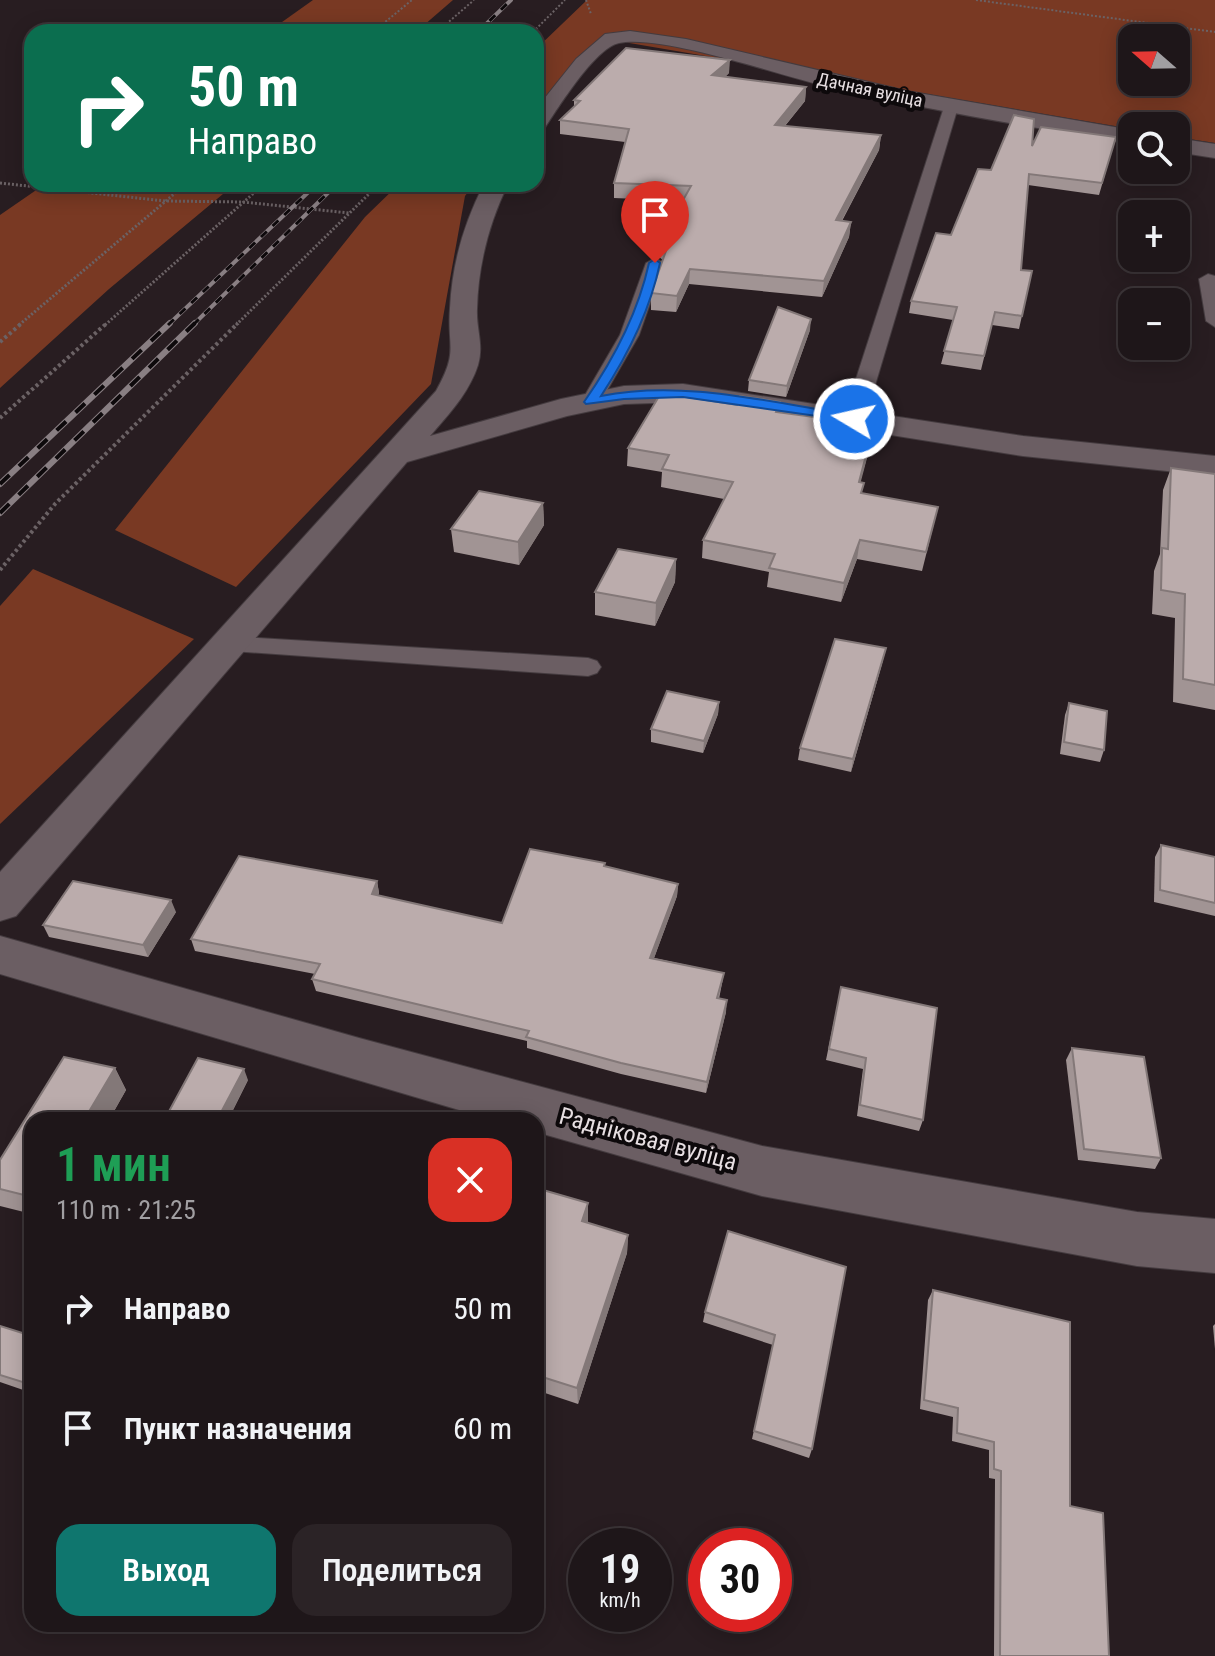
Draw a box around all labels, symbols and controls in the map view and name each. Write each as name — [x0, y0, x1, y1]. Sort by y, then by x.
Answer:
north arrow — [1118, 24, 1190, 96]
map controls — [1118, 24, 1190, 360]
text: 50 m — [188, 54, 299, 120]
icon: right — [56, 56, 160, 160]
street label: Дачная вуліца — [815, 68, 925, 111]
button: search — [1118, 112, 1190, 184]
text: Направо — [188, 121, 317, 163]
pin — [621, 181, 689, 263]
icon: arrive — [633, 193, 677, 237]
button: + — [1118, 200, 1190, 272]
button: − — [1118, 288, 1190, 360]
position arrow — [812, 377, 896, 461]
street label: Радніковая вуліца — [556, 1102, 740, 1176]
text: 1 мин — [56, 1136, 171, 1193]
button: close — [428, 1138, 512, 1222]
text: 110 m · 21:25 — [56, 1195, 196, 1225]
icon: right — [56, 1286, 100, 1330]
text: Направо — [124, 1291, 230, 1326]
text: 50 m — [453, 1291, 512, 1326]
icon: arrive — [56, 1406, 100, 1450]
text: Пункт назначения — [124, 1411, 352, 1446]
text: 60 m — [453, 1411, 512, 1446]
button: Выход — [56, 1524, 276, 1616]
button: Поделиться — [292, 1524, 512, 1616]
speed limit sign: 30 — [688, 1528, 792, 1632]
text: 19 — [600, 1546, 640, 1593]
text: km/h — [599, 1588, 641, 1612]

